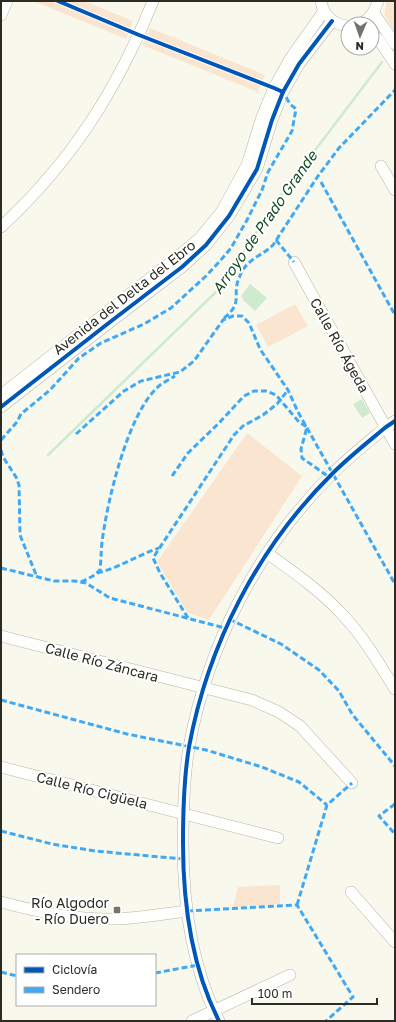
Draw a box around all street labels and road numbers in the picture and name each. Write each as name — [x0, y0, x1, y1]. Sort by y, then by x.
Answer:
street label: Avenida del Delta del Ebro — [49, 236, 199, 358]
street label: Calle Río Ágeda — [307, 295, 373, 395]
street label: Calle Río Záncara — [43, 639, 161, 685]
street label: Calle Río Cigüela — [35, 768, 149, 812]

